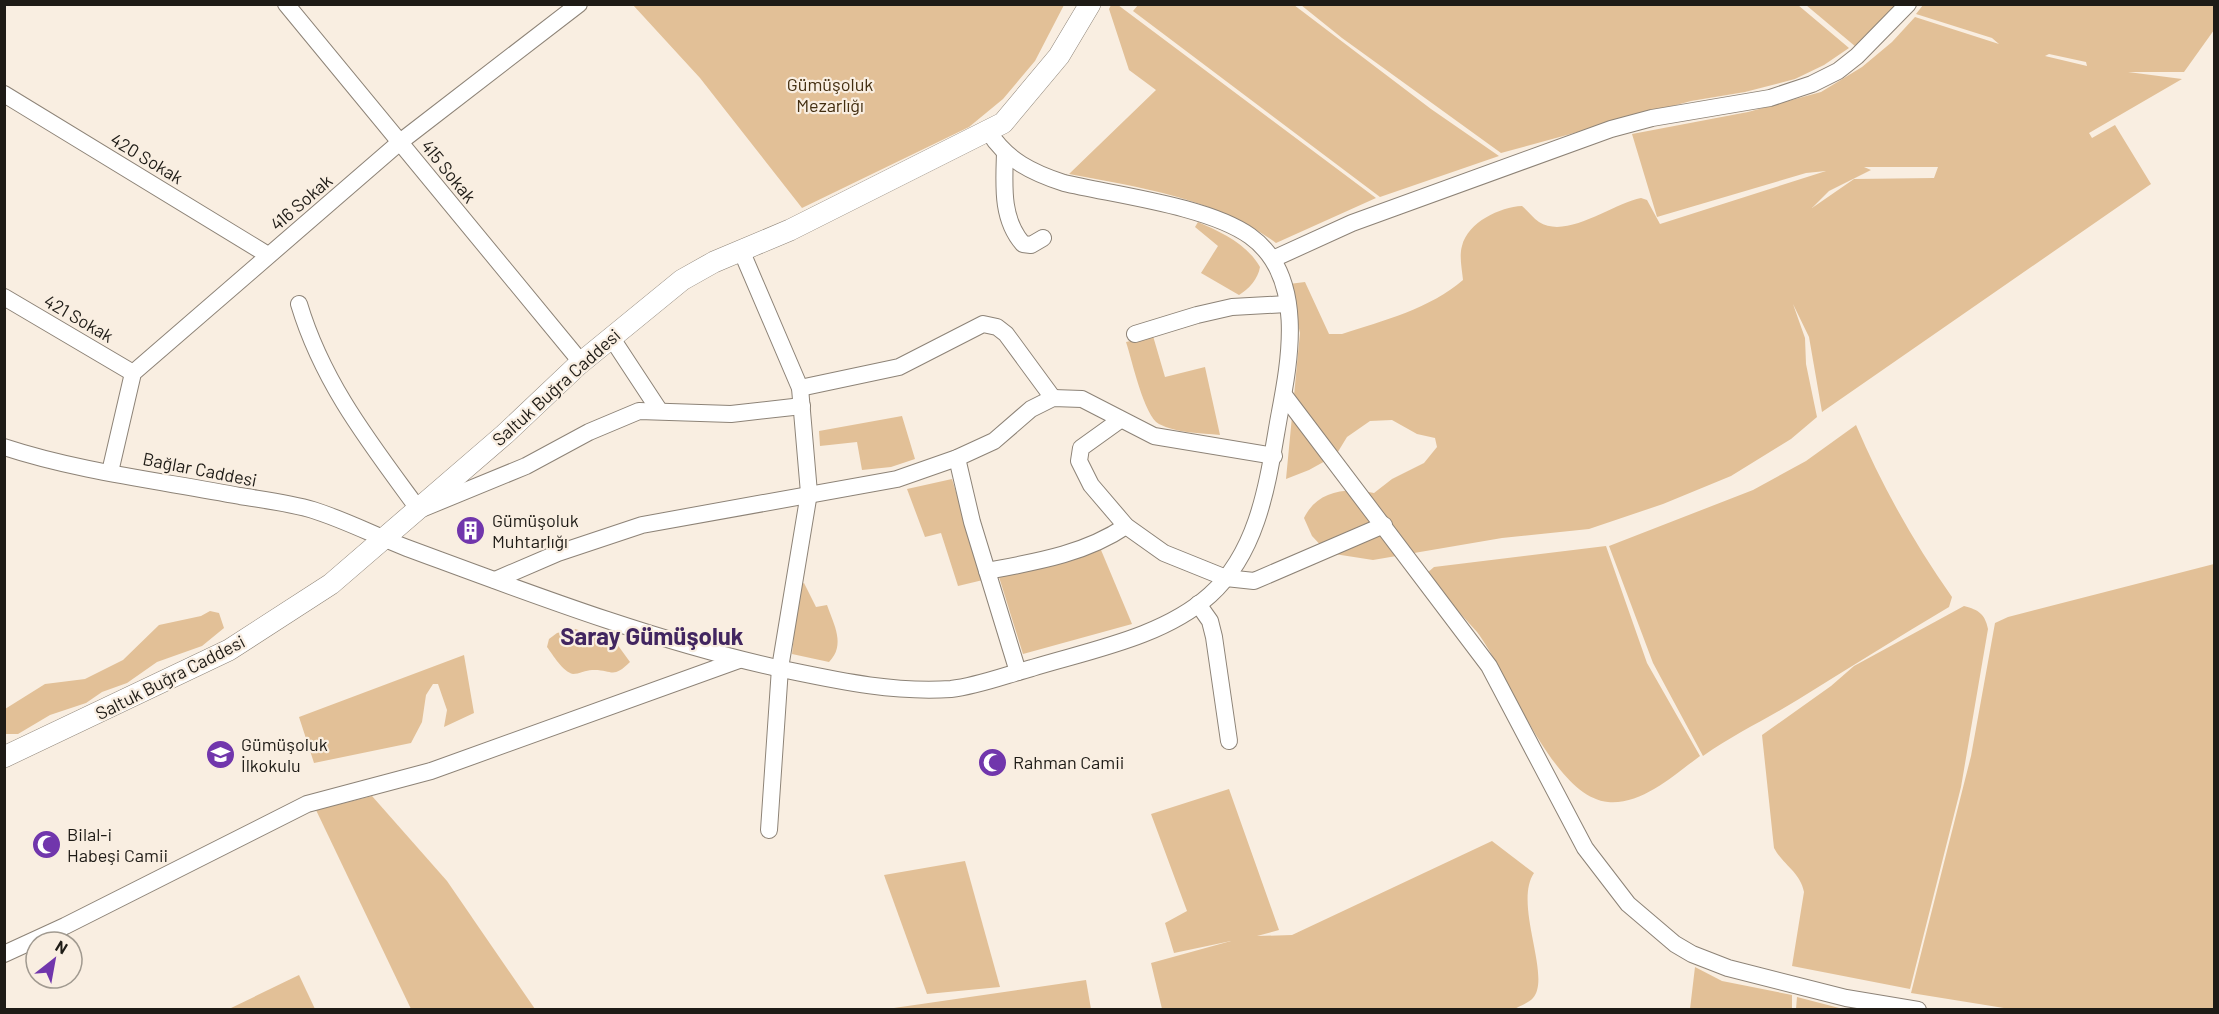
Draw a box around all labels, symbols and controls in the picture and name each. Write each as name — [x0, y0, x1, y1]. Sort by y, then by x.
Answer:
park label: Gümüşoluk Mezarlığı — [787, 73, 873, 116]
street label: 420 Sokak — [107, 128, 187, 188]
street label: 415 Sokak — [417, 135, 481, 207]
street label: 416 Sokak — [266, 169, 336, 235]
street label: 421 Sokak — [40, 289, 118, 347]
street label: Saltuk Buğra Caddesi — [487, 324, 625, 450]
street label: Bağlar Caddesi — [141, 447, 259, 491]
place label: Gümüşoluk Muhtarlığı — [492, 509, 579, 552]
building icon: Gümüşoluk Muhtarlığı — [455, 514, 487, 546]
district label: Saray Gümüşoluk — [560, 621, 744, 650]
street label: Saltuk Buğra Caddesi — [92, 630, 248, 724]
place label: Gümüşoluk İlkokulu — [241, 733, 328, 776]
school or university icon: Gümüşoluk İlkokulu — [204, 738, 236, 770]
mosque icon: Rahman Camii — [976, 746, 1008, 778]
place label: Rahman Camii — [1013, 751, 1124, 773]
place label: Bilal-i Habeşi Camii — [67, 823, 168, 866]
mosque icon: Bilal-i Habeşi Camii — [30, 828, 62, 860]
north arrow — [24, 930, 84, 990]
text: N — [53, 936, 71, 958]

